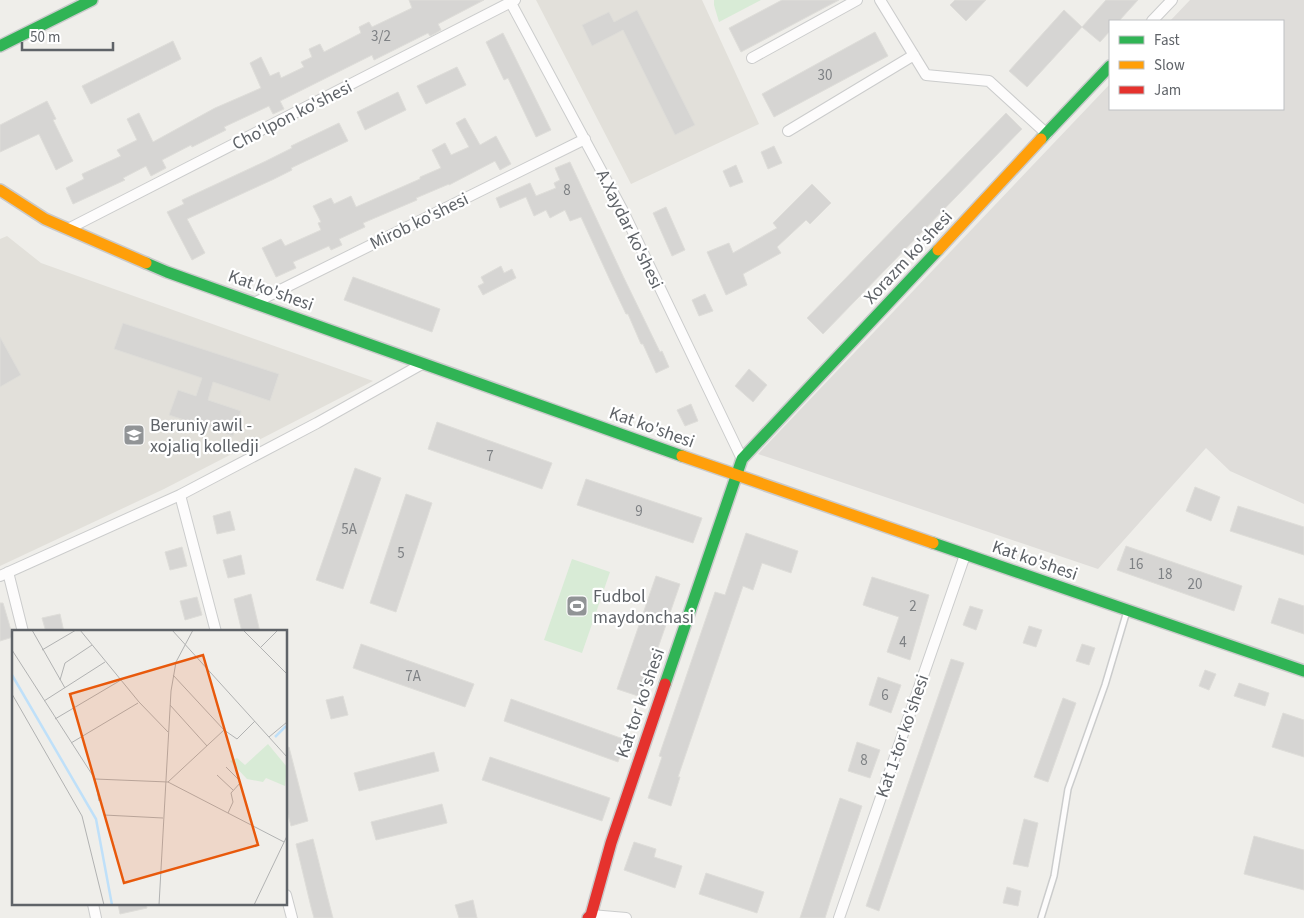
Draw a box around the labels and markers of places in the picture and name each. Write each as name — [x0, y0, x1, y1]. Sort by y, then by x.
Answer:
place label: Beruniy awil - xojaliq kolledji — [150, 413, 259, 459]
school or university icon: Beruniy awil - xojaliq kolledji — [122, 423, 146, 447]
place label: Fudbol maydonchasi — [593, 584, 694, 630]
sports icon: Fudbol maydonchasi — [565, 594, 589, 618]

